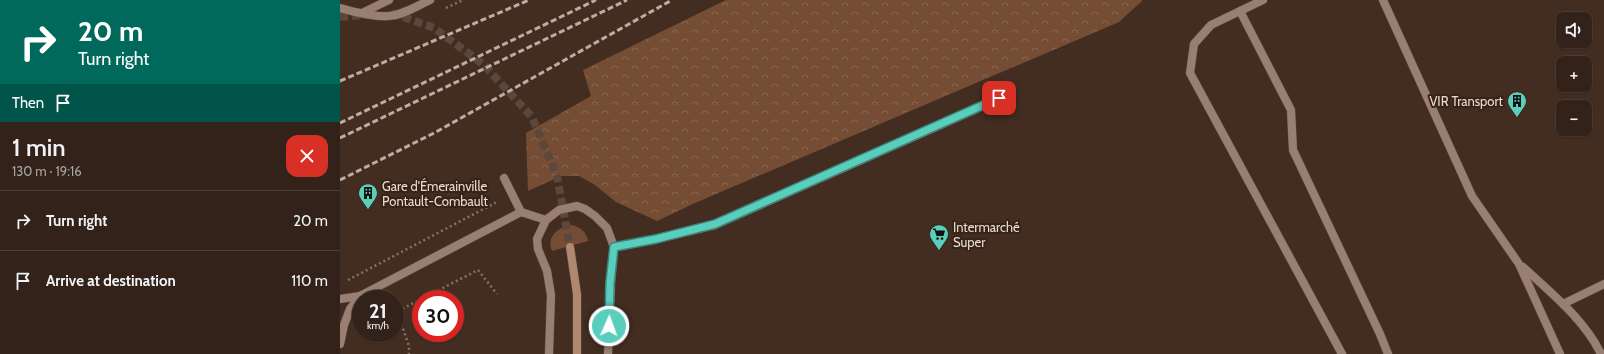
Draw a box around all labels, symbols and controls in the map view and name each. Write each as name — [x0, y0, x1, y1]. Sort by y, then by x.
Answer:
map controls — [1556, 12, 1592, 136]
button: sound — [1556, 12, 1592, 48]
text: 20 m — [78, 14, 143, 48]
icon: right — [12, 16, 64, 68]
text: Turn right — [78, 48, 149, 70]
button: + — [1556, 56, 1592, 92]
pin — [982, 81, 1016, 115]
icon: arrive — [988, 87, 1010, 109]
building icon: VIR Transport — [1506, 90, 1528, 118]
icon: arrive — [52, 92, 74, 114]
place label: VIR Transport — [1429, 93, 1504, 109]
text: Then — [12, 94, 44, 112]
button: − — [1556, 100, 1592, 136]
text: 1 min — [12, 133, 66, 162]
button: close — [286, 135, 328, 177]
text: 130 m · 19:16 — [12, 163, 82, 179]
place label: Gare d'Émerainville Pontault-Combault — [382, 177, 489, 209]
building icon: Gare d'Émerainville Pontault-Combault — [357, 182, 379, 210]
icon: right — [12, 210, 34, 232]
text: Turn right — [46, 212, 107, 230]
text: 20 m — [293, 212, 328, 230]
place label: Intermarché Super — [953, 219, 1020, 250]
supermarket icon: Intermarché Super — [928, 223, 950, 251]
icon: arrive — [12, 270, 34, 292]
text: Arrive at destination — [46, 272, 176, 290]
text: 110 m — [291, 272, 328, 290]
speed limit sign: 30 — [412, 290, 464, 342]
text: 21 — [369, 299, 387, 323]
position arrow — [588, 305, 630, 347]
text: km/h — [367, 319, 389, 332]

